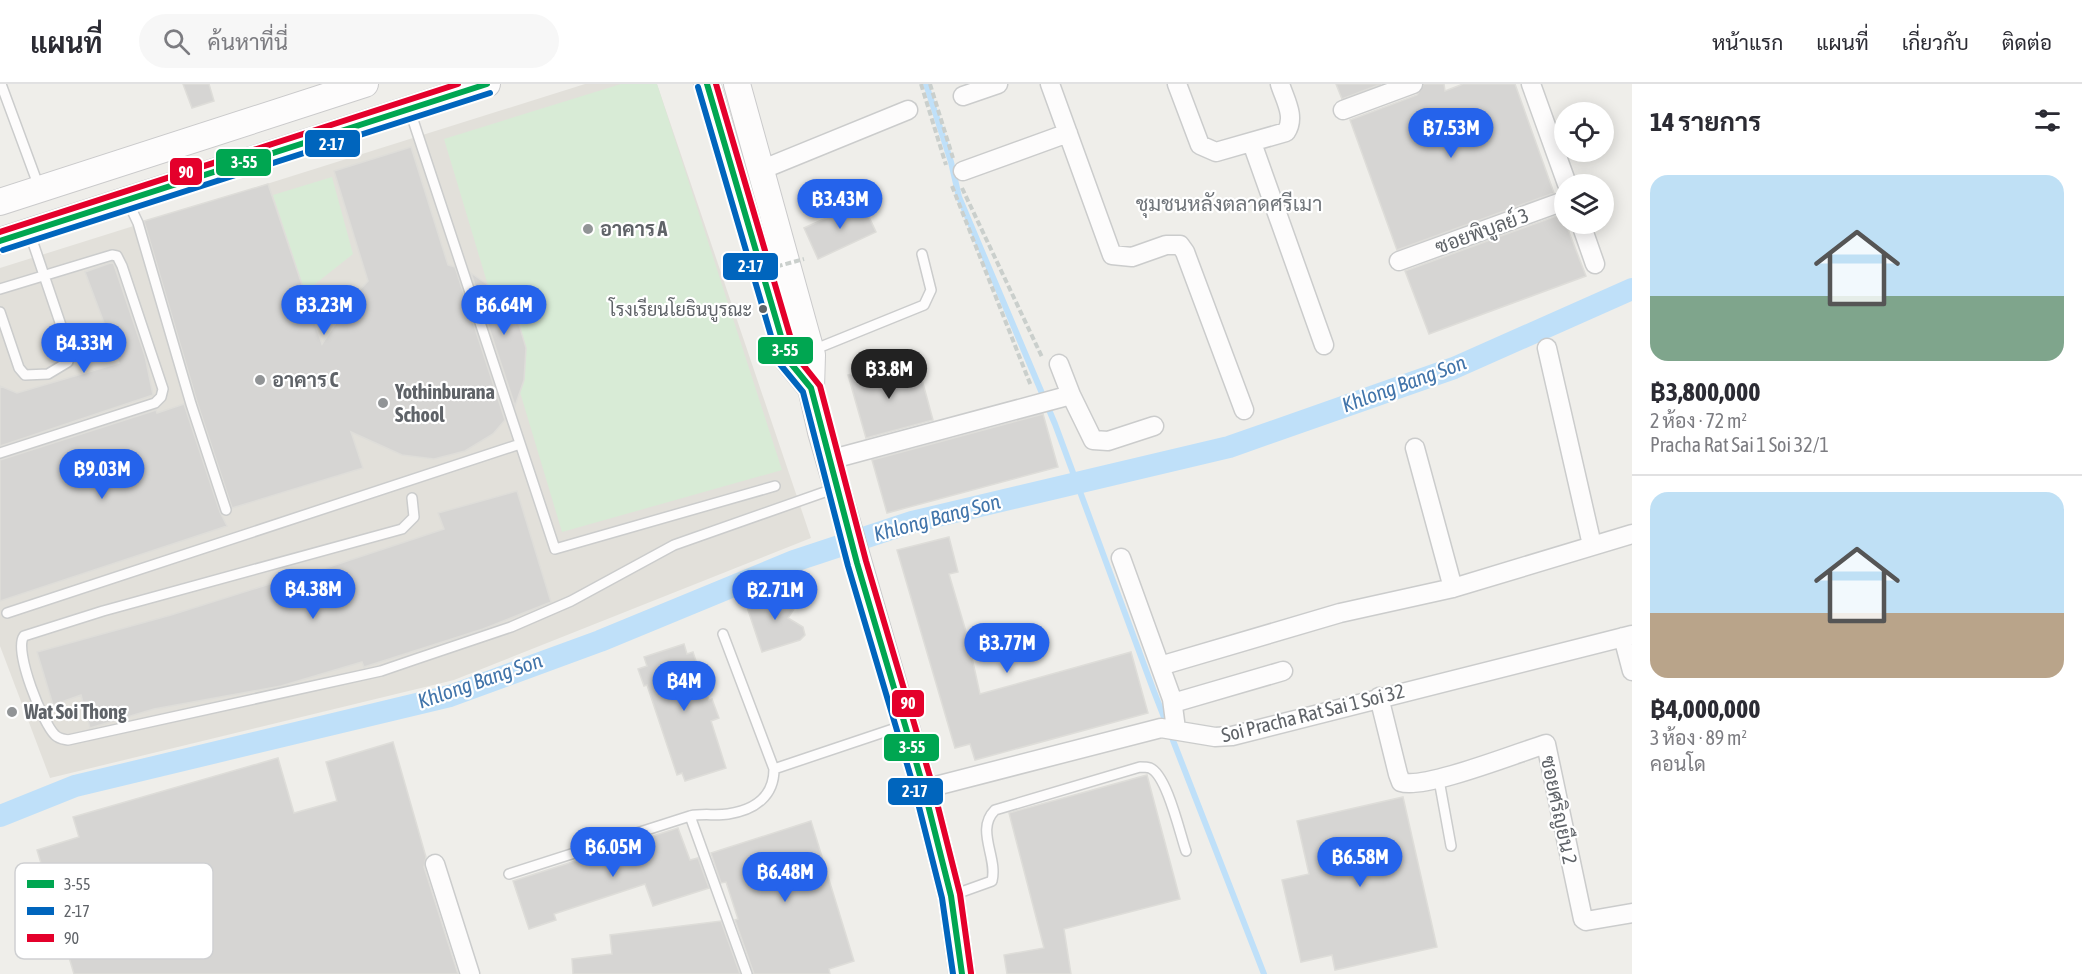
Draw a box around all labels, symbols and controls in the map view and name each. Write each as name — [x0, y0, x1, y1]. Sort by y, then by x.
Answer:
search box — [139, 14, 559, 68]
icon: search — [160, 25, 193, 58]
text: แผนที่ — [30, 27, 103, 59]
text: ค้นหาที่นี่ — [208, 29, 288, 55]
text: หน้าแรก — [1712, 30, 1783, 54]
text: แผนที่ — [1816, 30, 1869, 54]
text: เกี่ยวกับ — [1902, 30, 1969, 54]
text: ติดต่อ — [2002, 30, 2052, 54]
map controls — [1554, 102, 1614, 234]
button: locate — [1554, 102, 1614, 162]
icon: filters — [2031, 104, 2064, 137]
text: 14 รายการ — [1650, 107, 1761, 137]
pin: ฿7.53M — [1402, 108, 1500, 159]
text: ฿7.53M — [1422, 116, 1480, 139]
line badge: 2-17 — [304, 129, 361, 158]
text: 2-17 — [319, 135, 345, 153]
line badge: 3-55 — [215, 148, 272, 177]
text: 3-55 — [231, 153, 258, 171]
line badge: 90 — [169, 157, 203, 186]
text: 90 — [178, 163, 194, 181]
button: layers — [1554, 174, 1614, 234]
pin: ฿3.43M — [791, 179, 889, 230]
text: ฿3.43M — [811, 187, 869, 210]
district label: ชุมชนหลังตลาดศรีเมา — [1136, 191, 1322, 218]
street label: ซอยพิบูลย์ 3 — [1431, 201, 1533, 262]
icon: home — [1803, 214, 1911, 322]
place label: อาคาร A — [600, 217, 668, 240]
marker: อาคาร A — [581, 222, 595, 236]
line badge: 2-17 — [722, 252, 779, 281]
text: 2-17 — [738, 257, 764, 275]
pin: ฿3.23M — [275, 285, 373, 336]
pin: ฿6.64M — [455, 285, 553, 336]
text: ฿3.23M — [295, 293, 353, 316]
text: ฿6.64M — [475, 293, 533, 316]
place label: โรงเรียนโยธินบูรณะ — [608, 297, 752, 323]
marker: โรงเรียนโยธินบูรณะ — [757, 303, 769, 315]
pin: ฿4.33M — [35, 323, 133, 374]
text: ฿4.33M — [55, 331, 113, 354]
line badge: 3-55 — [757, 336, 814, 365]
text: 3-55 — [772, 341, 799, 359]
pin: ฿3.8M — [847, 349, 931, 400]
water label: Khlong Bang Son — [1338, 350, 1469, 417]
text: ฿3.8M — [865, 357, 913, 380]
place label: อาคาร C — [272, 368, 339, 391]
marker: อาคาร C — [253, 373, 267, 387]
text: ฿3,800,000 — [1650, 377, 1760, 407]
place label: Yothinburana School — [394, 380, 495, 426]
marker: Yothinburana School — [376, 396, 390, 410]
text: 2 ห้อง · 72 m² — [1650, 409, 1747, 432]
text: Pracha Rat Sai 1 Soi 32/1 — [1650, 433, 1829, 456]
pin: ฿9.03M — [53, 449, 151, 500]
text: ฿9.03M — [73, 457, 131, 480]
water label: Khlong Bang Son — [871, 489, 1003, 545]
icon: home — [1803, 531, 1911, 639]
pin: ฿4.38M — [264, 569, 362, 620]
pin: ฿2.71M — [726, 570, 824, 621]
text: ฿4.38M — [284, 577, 342, 600]
text: ฿2.71M — [746, 578, 804, 601]
pin: ฿3.77M — [958, 623, 1056, 674]
text: ฿3.77M — [978, 631, 1036, 654]
water label: Khlong Bang Son — [414, 648, 545, 713]
pin: ฿4M — [655, 661, 713, 712]
text: ฿4M — [667, 669, 701, 692]
street label: Soi Pracha Rat Sai 1 Soi 32 — [1219, 679, 1407, 746]
line badge: 90 — [891, 689, 925, 718]
text: 90 — [900, 694, 916, 712]
text: ฿4,000,000 — [1650, 694, 1760, 724]
place label: Wat Soi Thong — [23, 700, 127, 723]
marker: Wat Soi Thong — [5, 705, 19, 719]
text: 3 ห้อง · 89 m² — [1650, 726, 1747, 749]
line badge: 3-55 — [883, 733, 940, 762]
text: 3-55 — [899, 738, 926, 756]
text: คอนโด — [1650, 752, 1706, 775]
street label: ซอยศริญยืน 2 — [1536, 753, 1584, 866]
line badge: 2-17 — [887, 777, 944, 806]
text: 2-17 — [902, 782, 928, 800]
pin: ฿6.05M — [564, 827, 662, 878]
text: ฿6.05M — [584, 835, 642, 858]
pin: ฿6.58M — [1311, 837, 1409, 888]
text: ฿6.58M — [1331, 845, 1389, 868]
pin: ฿6.48M — [736, 852, 834, 903]
text: ฿6.48M — [756, 860, 814, 883]
legend — [15, 863, 213, 959]
text: 3-55 — [64, 875, 91, 893]
text: 2-17 — [64, 902, 90, 920]
text: 90 — [64, 929, 79, 947]

